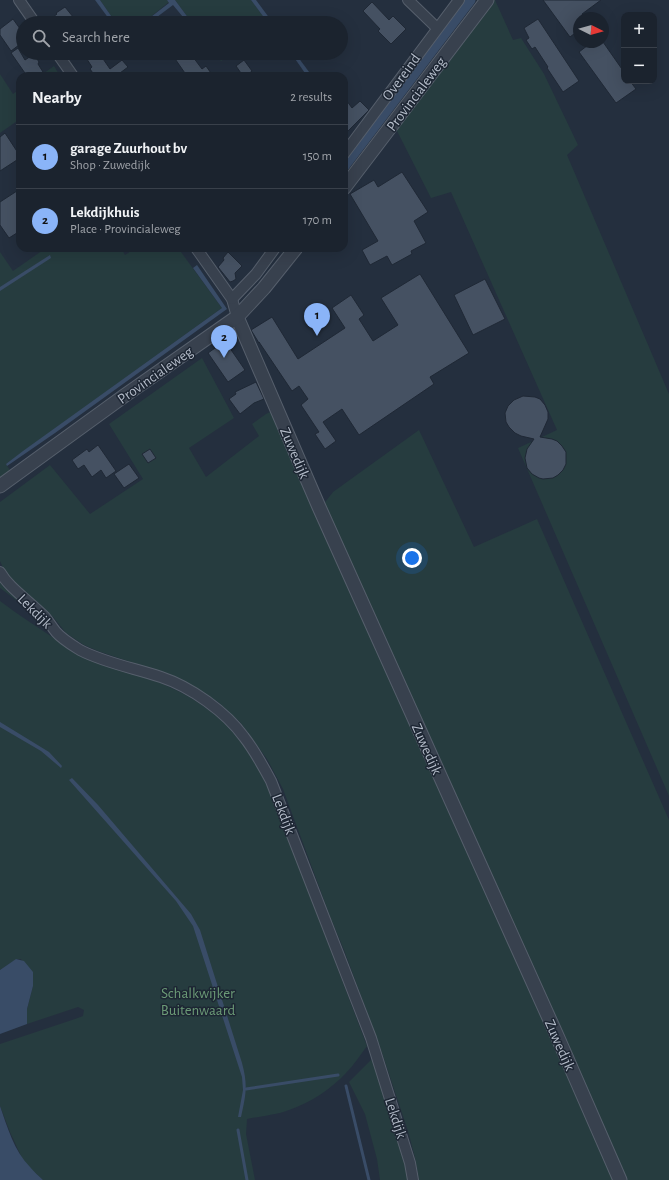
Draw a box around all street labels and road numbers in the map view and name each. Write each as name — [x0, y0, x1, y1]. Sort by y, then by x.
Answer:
street label: Overeind — [380, 51, 423, 103]
street label: Provincialeweg — [384, 54, 449, 134]
street label: Provincialeweg — [115, 344, 196, 407]
street label: Zuwedijk — [277, 425, 312, 481]
street label: Lekdijk — [15, 591, 55, 632]
street label: Zuwedijk — [409, 721, 444, 777]
street label: Lekdijk — [269, 792, 298, 837]
street label: Zuwedijk — [542, 1017, 577, 1073]
street label: Lekdijk — [382, 1096, 409, 1140]

